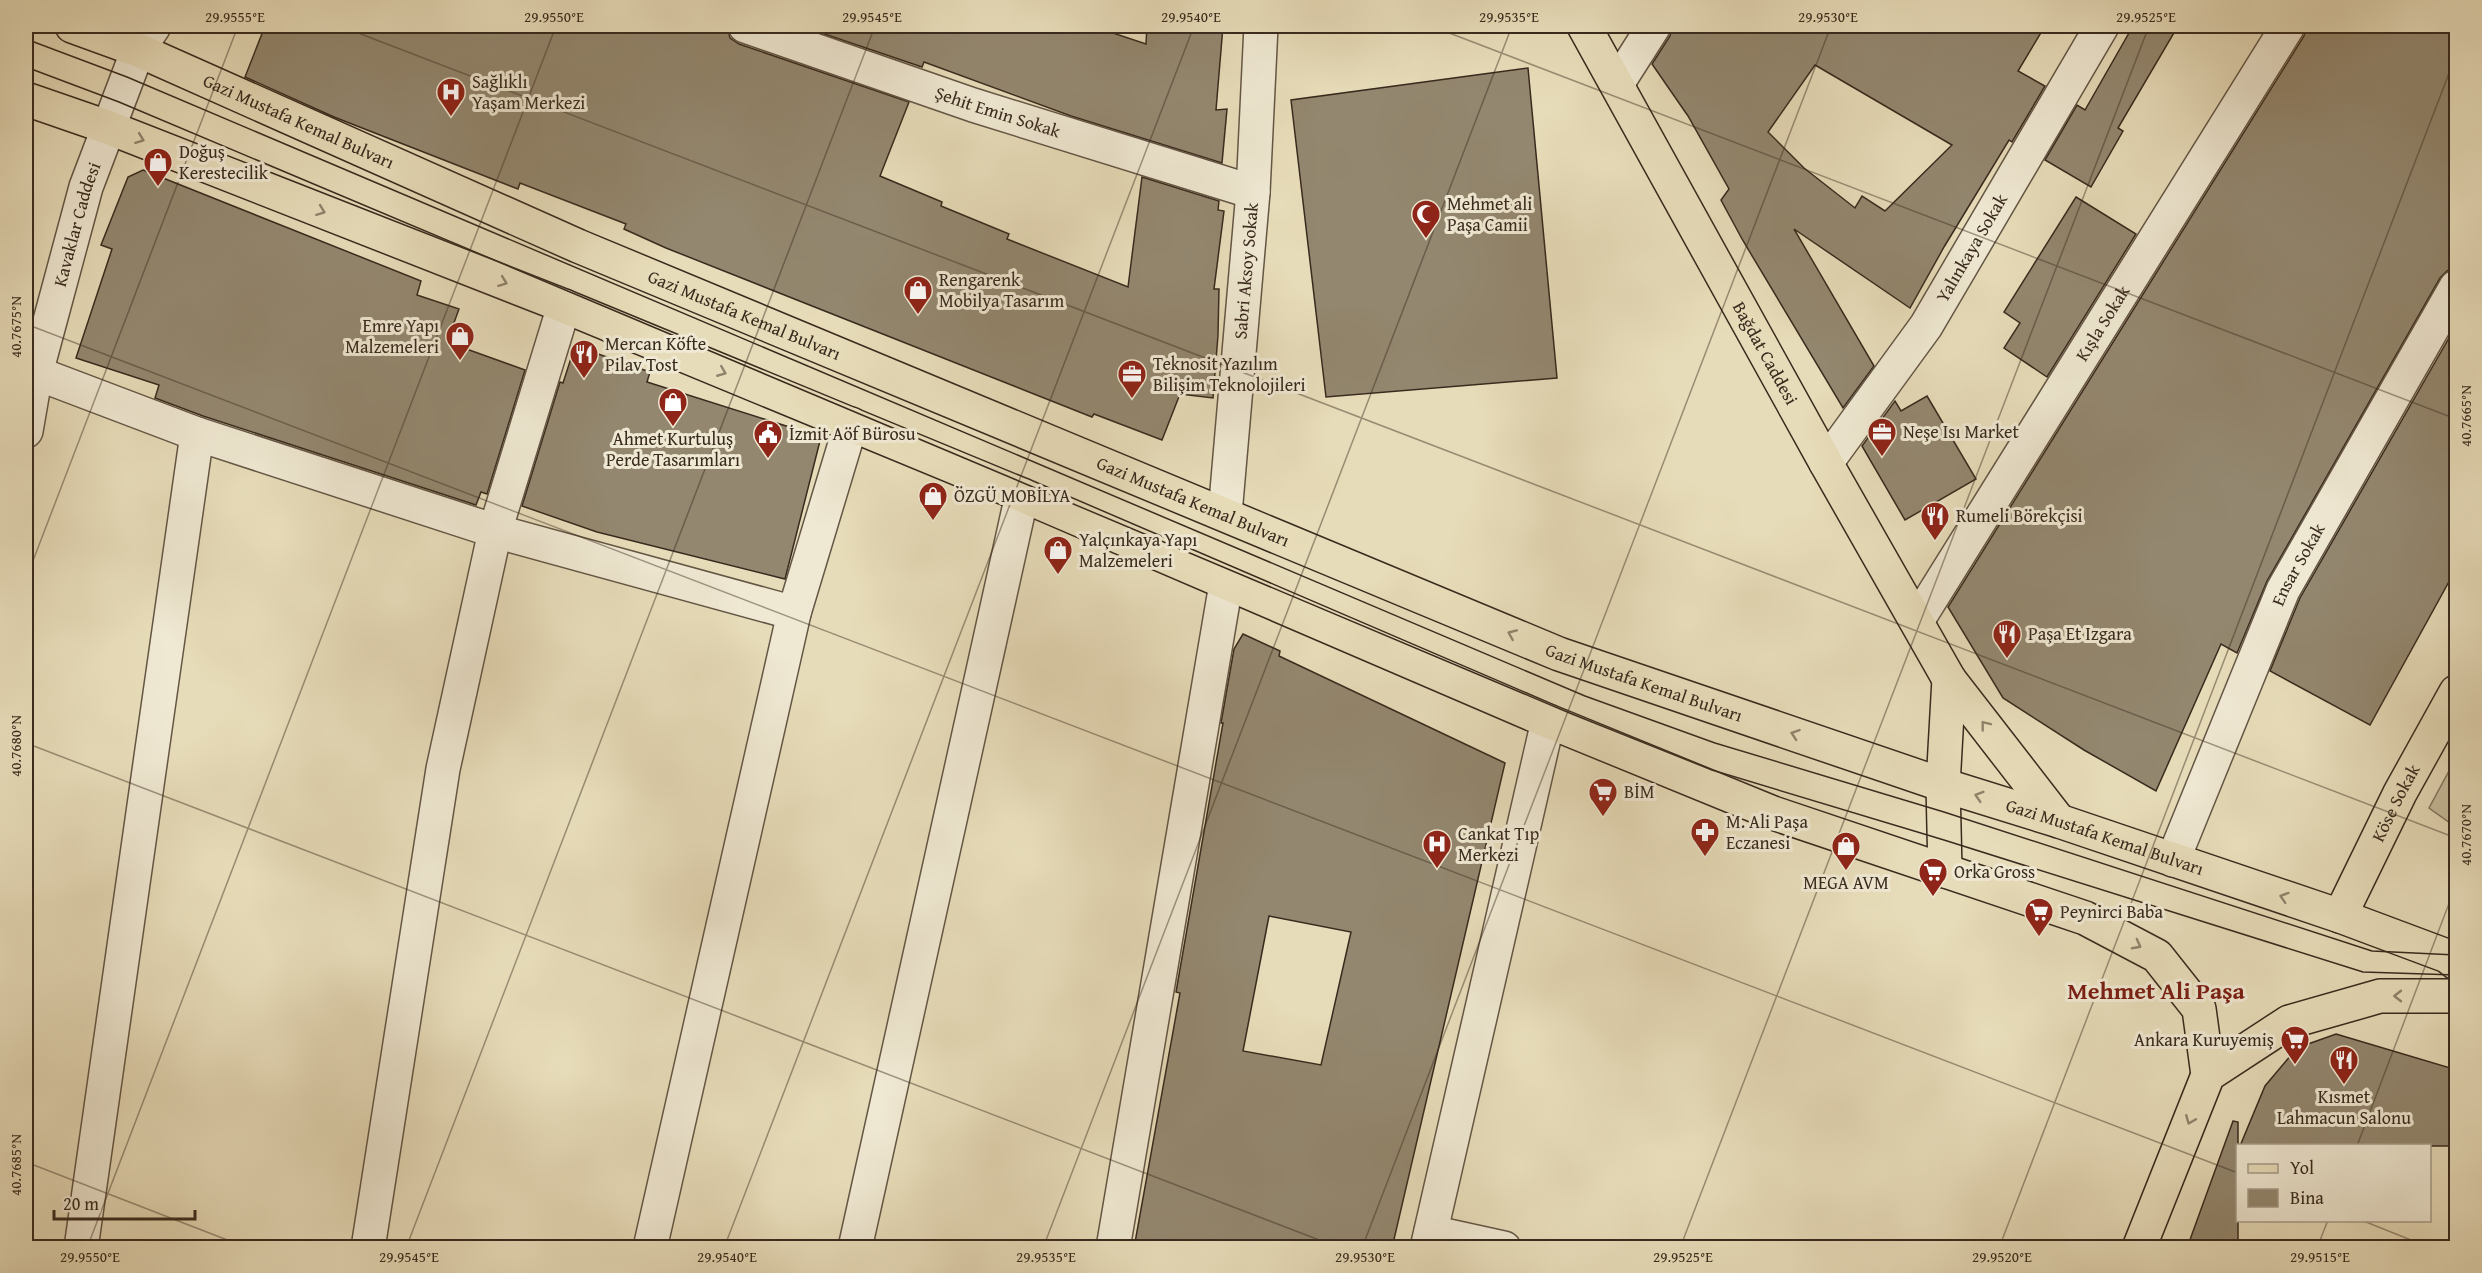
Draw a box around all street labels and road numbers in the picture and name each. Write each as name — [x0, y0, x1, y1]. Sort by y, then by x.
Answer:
street label: Gazi Mustafa Kemal Bulvarı — [199, 67, 399, 175]
street label: Şehit Emin Sokak — [931, 79, 1065, 145]
street label: Kavaklar Caddesi — [46, 158, 107, 289]
street label: Yalınkaya Sokak — [1929, 188, 2014, 307]
street label: Sabri Aksoy Sokak — [1226, 200, 1265, 340]
street label: Gazi Mustafa Kemal Bulvarı — [644, 263, 845, 367]
street label: Kışla Sokak — [2068, 279, 2137, 366]
street label: Bağdat Caddesi — [1726, 296, 1805, 410]
street label: Gazi Mustafa Kemal Bulvarı — [1093, 449, 1294, 554]
street label: Ensar Sokak — [2264, 517, 2332, 610]
street label: Gazi Mustafa Kemal Bulvarı — [1541, 636, 1746, 729]
street label: Köse Sokak — [2364, 758, 2427, 846]
street label: Gazi Mustafa Kemal Bulvarı — [2003, 791, 2207, 882]

